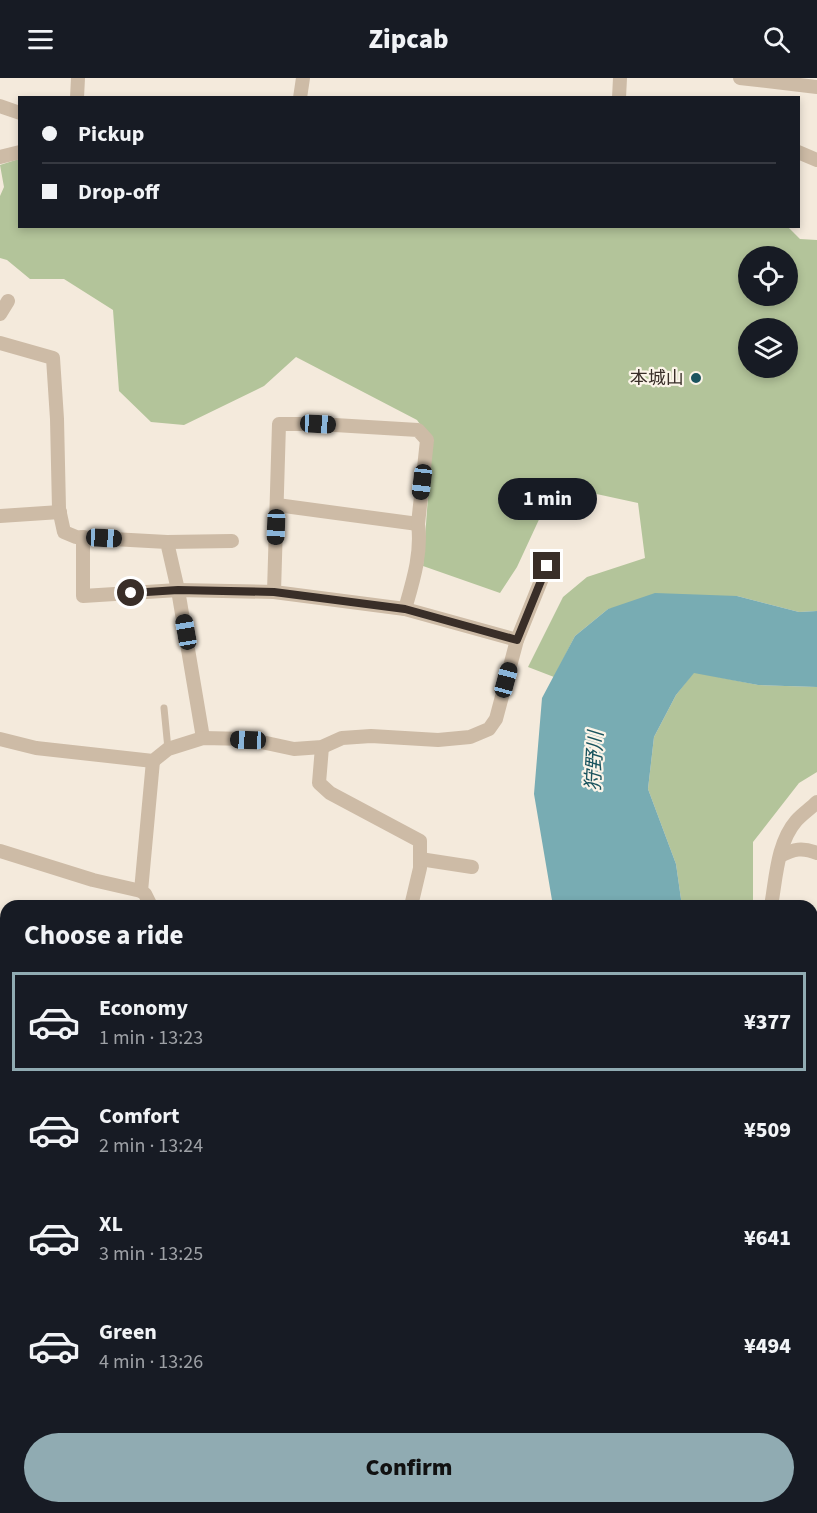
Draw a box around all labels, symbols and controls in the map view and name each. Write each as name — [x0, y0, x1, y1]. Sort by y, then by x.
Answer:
text: Zipcab — [368, 20, 449, 59]
icon: menu — [24, 23, 57, 56]
icon: search — [760, 23, 793, 56]
text: Pickup — [78, 118, 144, 150]
text: Drop-off — [78, 176, 159, 208]
map controls — [738, 246, 798, 378]
button: locate — [738, 246, 798, 306]
button: layers — [738, 318, 798, 378]
place label: 本城山 — [630, 366, 684, 391]
marker: 本城山 — [689, 371, 703, 385]
car — [300, 414, 336, 434]
car — [411, 463, 433, 501]
callout: 1 min — [498, 479, 596, 521]
text: 1 min — [523, 485, 572, 513]
car — [266, 509, 286, 545]
car — [86, 528, 122, 548]
route end — [533, 552, 560, 579]
route start — [117, 579, 144, 606]
car — [174, 613, 198, 651]
car — [493, 660, 519, 700]
water label: 狩野川 — [579, 728, 611, 792]
car — [230, 730, 266, 750]
text: Choose a ride — [24, 916, 184, 955]
text: Economy — [99, 992, 188, 1024]
icon: car — [27, 995, 81, 1049]
text: ¥377 — [744, 1006, 791, 1038]
text: 1 min · 13:23 — [99, 1024, 203, 1052]
text: Comfort — [99, 1100, 180, 1132]
icon: car — [27, 1103, 81, 1157]
text: ¥509 — [744, 1114, 791, 1146]
text: 2 min · 13:24 — [99, 1132, 203, 1160]
text: XL — [99, 1208, 123, 1240]
icon: car — [27, 1211, 81, 1265]
text: ¥641 — [744, 1222, 791, 1254]
text: 3 min · 13:25 — [99, 1240, 203, 1268]
text: Green — [99, 1316, 157, 1348]
icon: car — [27, 1319, 81, 1373]
text: ¥494 — [744, 1330, 791, 1362]
text: 4 min · 13:26 — [99, 1348, 203, 1376]
button: Confirm — [24, 1433, 794, 1502]

